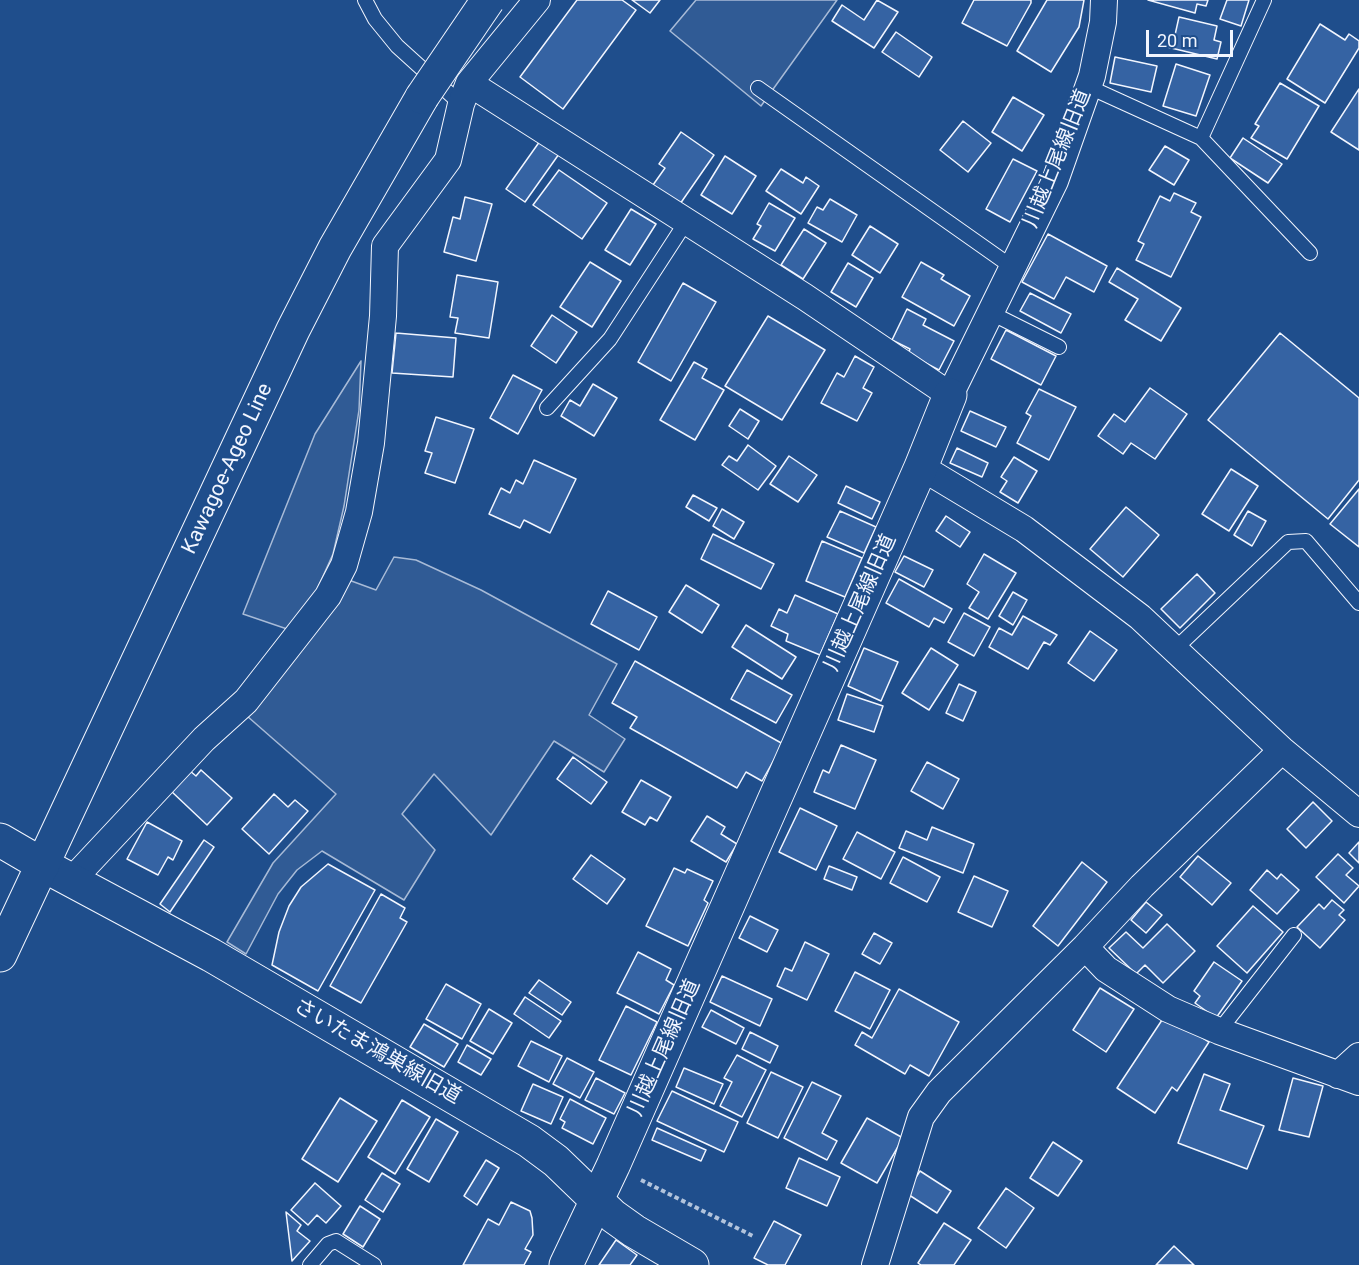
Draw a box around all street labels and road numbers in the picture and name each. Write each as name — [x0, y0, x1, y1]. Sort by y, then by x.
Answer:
street label: 川越上尾線旧道 — [1019, 86, 1097, 232]
street label: Kawagoe-Ageo Line — [177, 380, 279, 558]
street label: 川越上尾線旧道 — [820, 531, 902, 675]
street label: 川越上尾線旧道 — [624, 976, 706, 1120]
street label: さいたま鴻巣線旧道 — [289, 994, 465, 1110]

